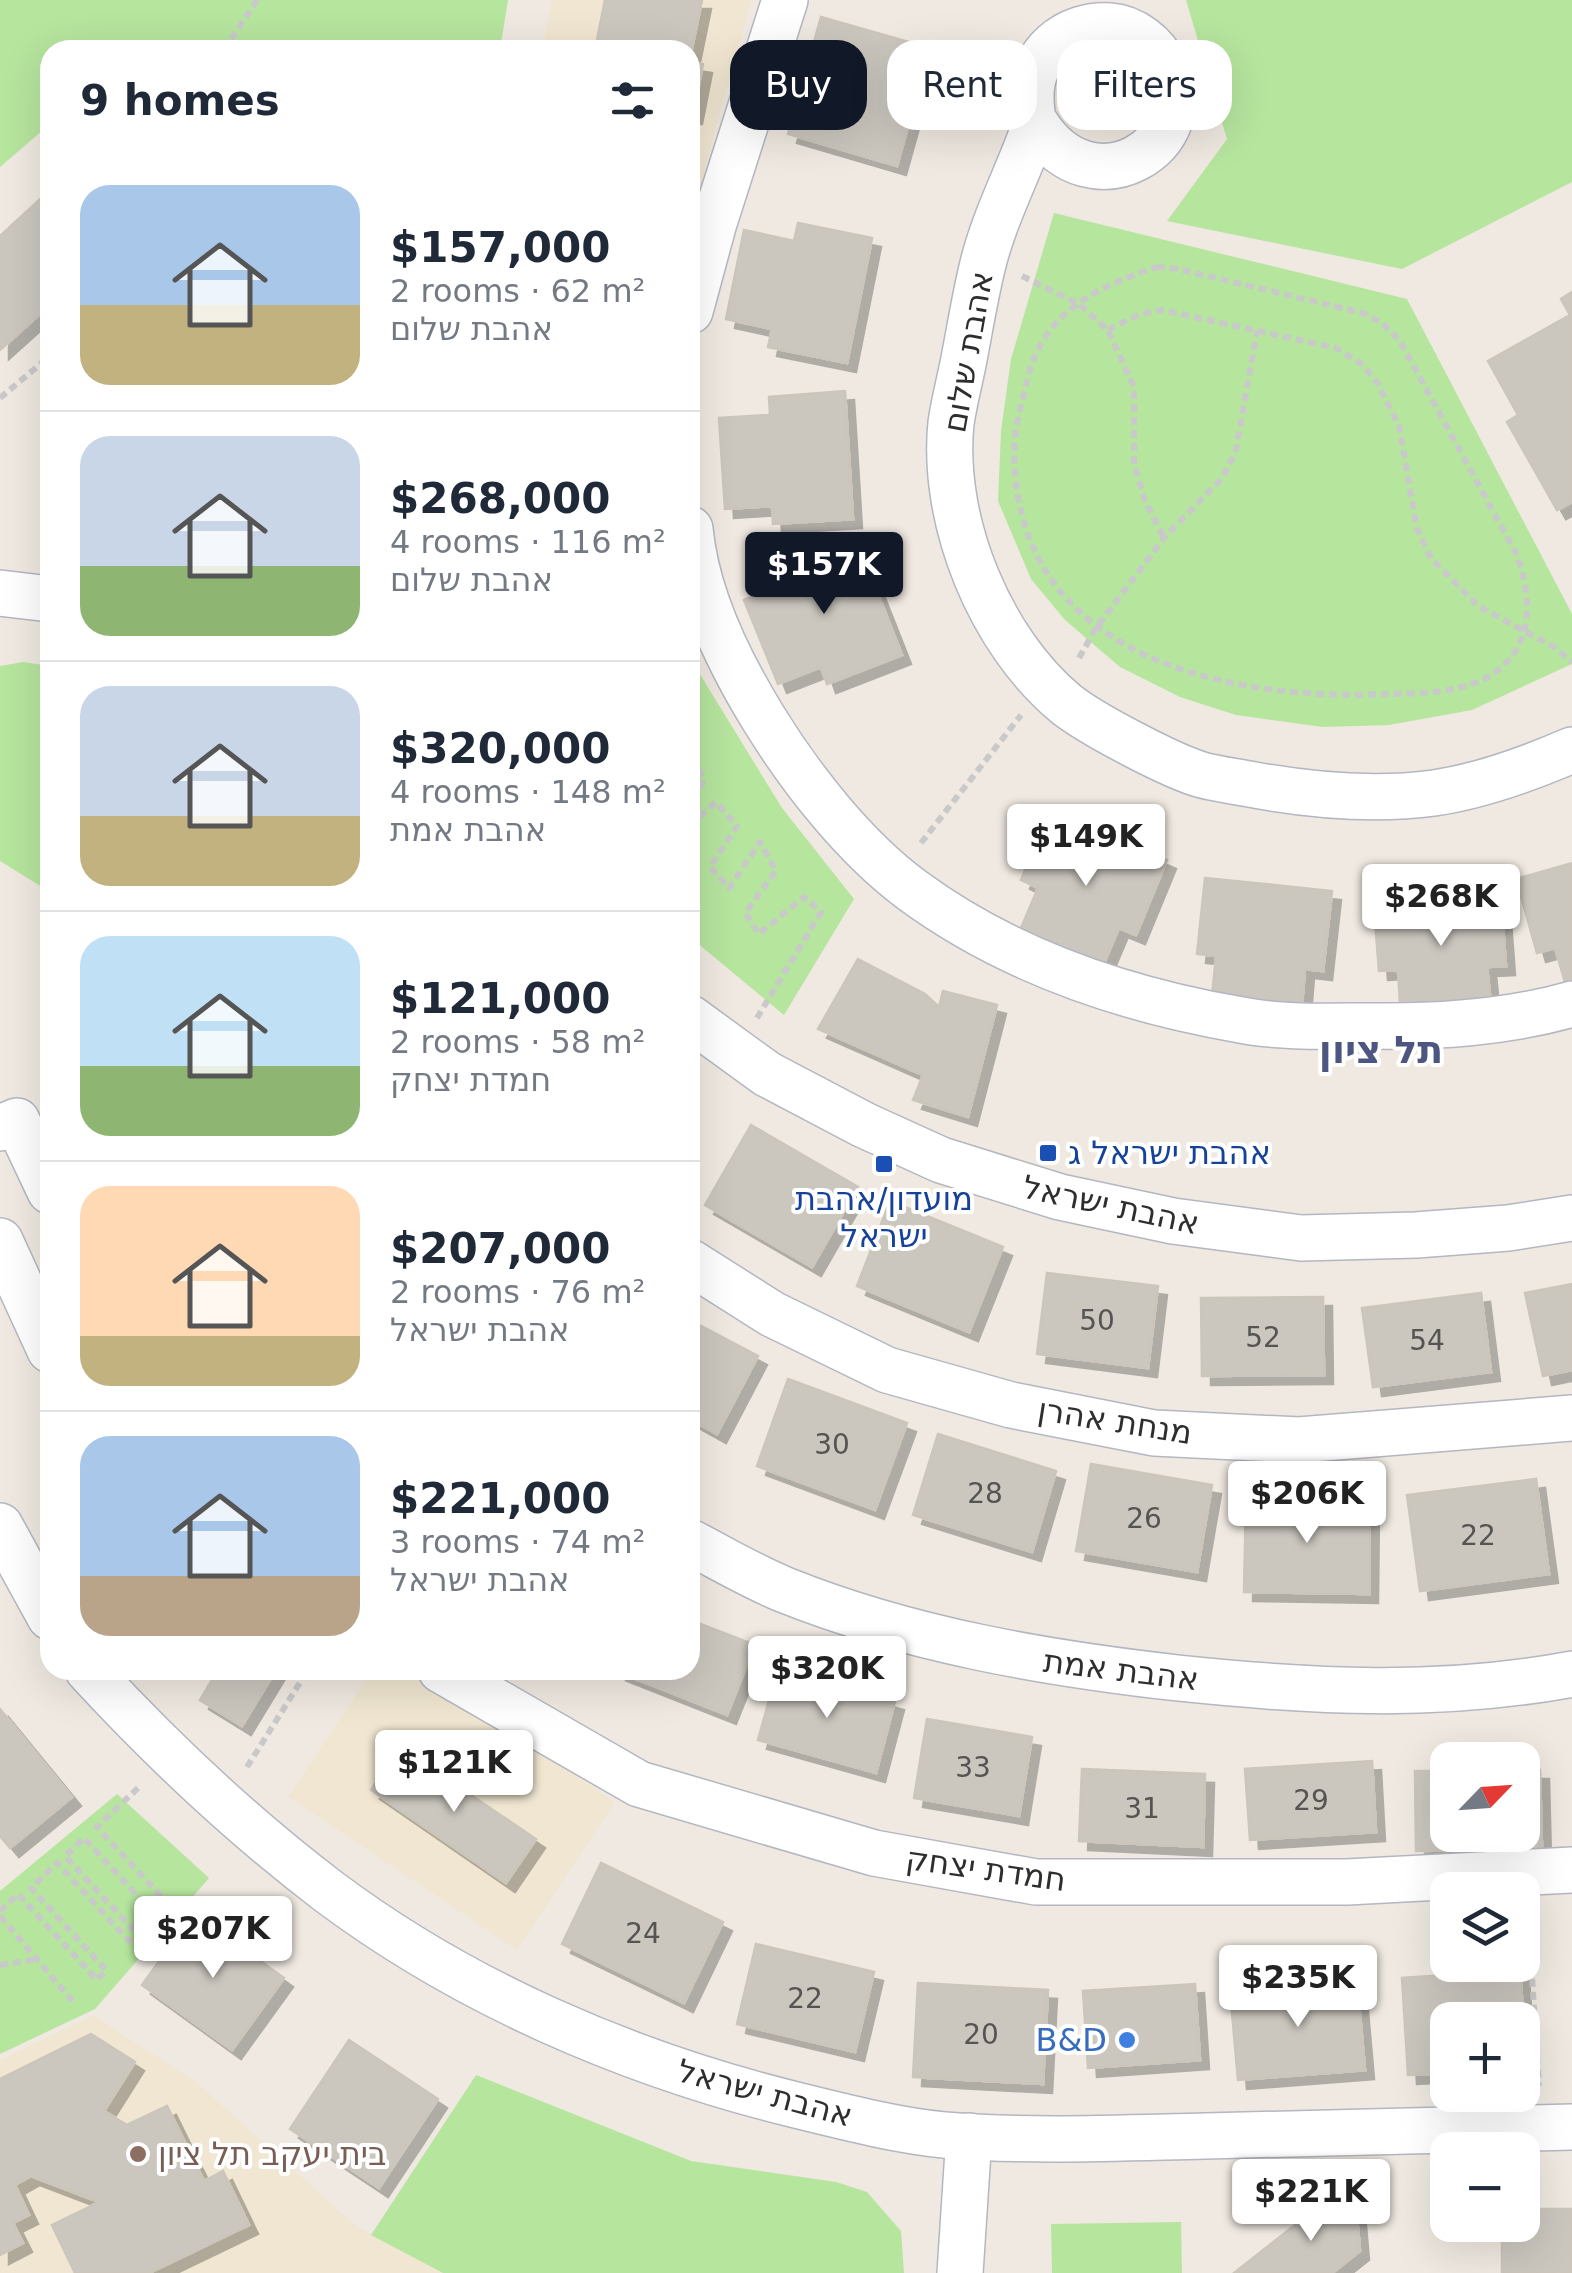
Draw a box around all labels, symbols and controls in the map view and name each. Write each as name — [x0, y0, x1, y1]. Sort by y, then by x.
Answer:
chip: Buy — [730, 40, 867, 130]
chip: Rent — [887, 40, 1037, 130]
chip: Filters — [1057, 40, 1232, 130]
icon: filters — [605, 73, 660, 128]
text: 9 homes — [80, 76, 280, 125]
text: $157,000 — [390, 223, 611, 272]
icon: home — [160, 225, 280, 345]
street label: אהבת שלום — [935, 269, 1001, 435]
text: 2 rooms · 62 m² — [390, 272, 645, 310]
text: אהבת שלום — [390, 310, 553, 348]
text: $268,000 — [390, 474, 611, 523]
icon: home — [160, 476, 280, 596]
text: 4 rooms · 116 m² — [390, 523, 666, 561]
pin: $157K — [754, 532, 894, 617]
text: $157K — [767, 545, 881, 583]
text: אהבת שלום — [390, 561, 553, 599]
text: $320,000 — [390, 724, 611, 773]
icon: home — [160, 726, 280, 846]
text: 4 rooms · 148 m² — [390, 773, 666, 811]
pin: $149K — [1016, 804, 1156, 889]
text: אהבת אמת — [390, 811, 546, 849]
text: $149K — [1029, 817, 1143, 855]
pin: $268K — [1371, 864, 1511, 949]
text: $268K — [1384, 877, 1498, 915]
text: $121,000 — [390, 974, 611, 1023]
icon: home — [160, 976, 280, 1096]
text: 2 rooms · 58 m² — [390, 1023, 645, 1061]
district label: תל ציון — [1319, 1028, 1443, 1072]
text: חמדת יצחק — [390, 1061, 551, 1099]
place label: אהבת ישראל ג — [1068, 1134, 1271, 1172]
marker: אהבת ישראל ג — [1037, 1142, 1059, 1164]
marker: מועדון/אהבת ישראל — [873, 1153, 895, 1175]
street label: אהבת ישראל — [1019, 1168, 1203, 1242]
place label: מועדון/אהבת ישראל — [795, 1180, 973, 1255]
text: $207,000 — [390, 1224, 611, 1273]
icon: home — [160, 1226, 280, 1346]
text: 2 rooms · 76 m² — [390, 1273, 645, 1311]
house number: 50 — [1079, 1304, 1115, 1337]
text: אהבת ישראל — [390, 1311, 569, 1349]
house number: 52 — [1245, 1321, 1281, 1354]
house number: 54 — [1409, 1324, 1445, 1357]
street label: מנחת אהרן — [1035, 1390, 1195, 1452]
house number: 30 — [814, 1428, 850, 1461]
pin: $206K — [1237, 1461, 1377, 1546]
text: $221,000 — [390, 1474, 611, 1523]
text: $206K — [1250, 1474, 1364, 1512]
icon: home — [160, 1476, 280, 1596]
house number: 28 — [967, 1477, 1003, 1510]
house number: 26 — [1126, 1502, 1162, 1535]
house number: 22 — [1460, 1519, 1496, 1552]
text: 3 rooms · 74 m² — [390, 1523, 645, 1561]
text: אהבת ישראל — [390, 1561, 569, 1599]
pin: $320K — [757, 1636, 897, 1721]
street label: אהבת אמת — [1041, 1642, 1201, 1698]
text: $320K — [770, 1649, 884, 1687]
pin: $121K — [384, 1730, 524, 1815]
north arrow — [1430, 1742, 1540, 1852]
map controls — [1430, 1742, 1540, 2242]
text: $121K — [397, 1743, 511, 1781]
house number: 33 — [955, 1751, 991, 1784]
house number: 29 — [1293, 1784, 1329, 1817]
house number: 31 — [1124, 1792, 1160, 1825]
street label: חמדת יצחק — [904, 1839, 1068, 1899]
button: layers — [1430, 1872, 1540, 1982]
pin: $207K — [143, 1896, 283, 1981]
text: $207K — [156, 1909, 270, 1947]
house number: 24 — [625, 1917, 661, 1950]
pin: $235K — [1228, 1945, 1368, 2030]
text: $235K — [1241, 1958, 1355, 1996]
house number: 22 — [787, 1982, 823, 2015]
button: + — [1430, 2002, 1540, 2112]
house number: 20 — [963, 2018, 999, 2051]
place label: B&D — [1035, 2021, 1107, 2059]
marker: B&D — [1116, 2029, 1138, 2051]
street label: אהבת ישראל — [673, 2051, 857, 2135]
button: − — [1430, 2132, 1540, 2242]
place label: בית יעקב תל ציון — [158, 2135, 386, 2173]
marker: בית יעקב תל ציון — [127, 2143, 149, 2165]
pin: $221K — [1241, 2159, 1381, 2244]
text: $221K — [1254, 2172, 1368, 2210]

